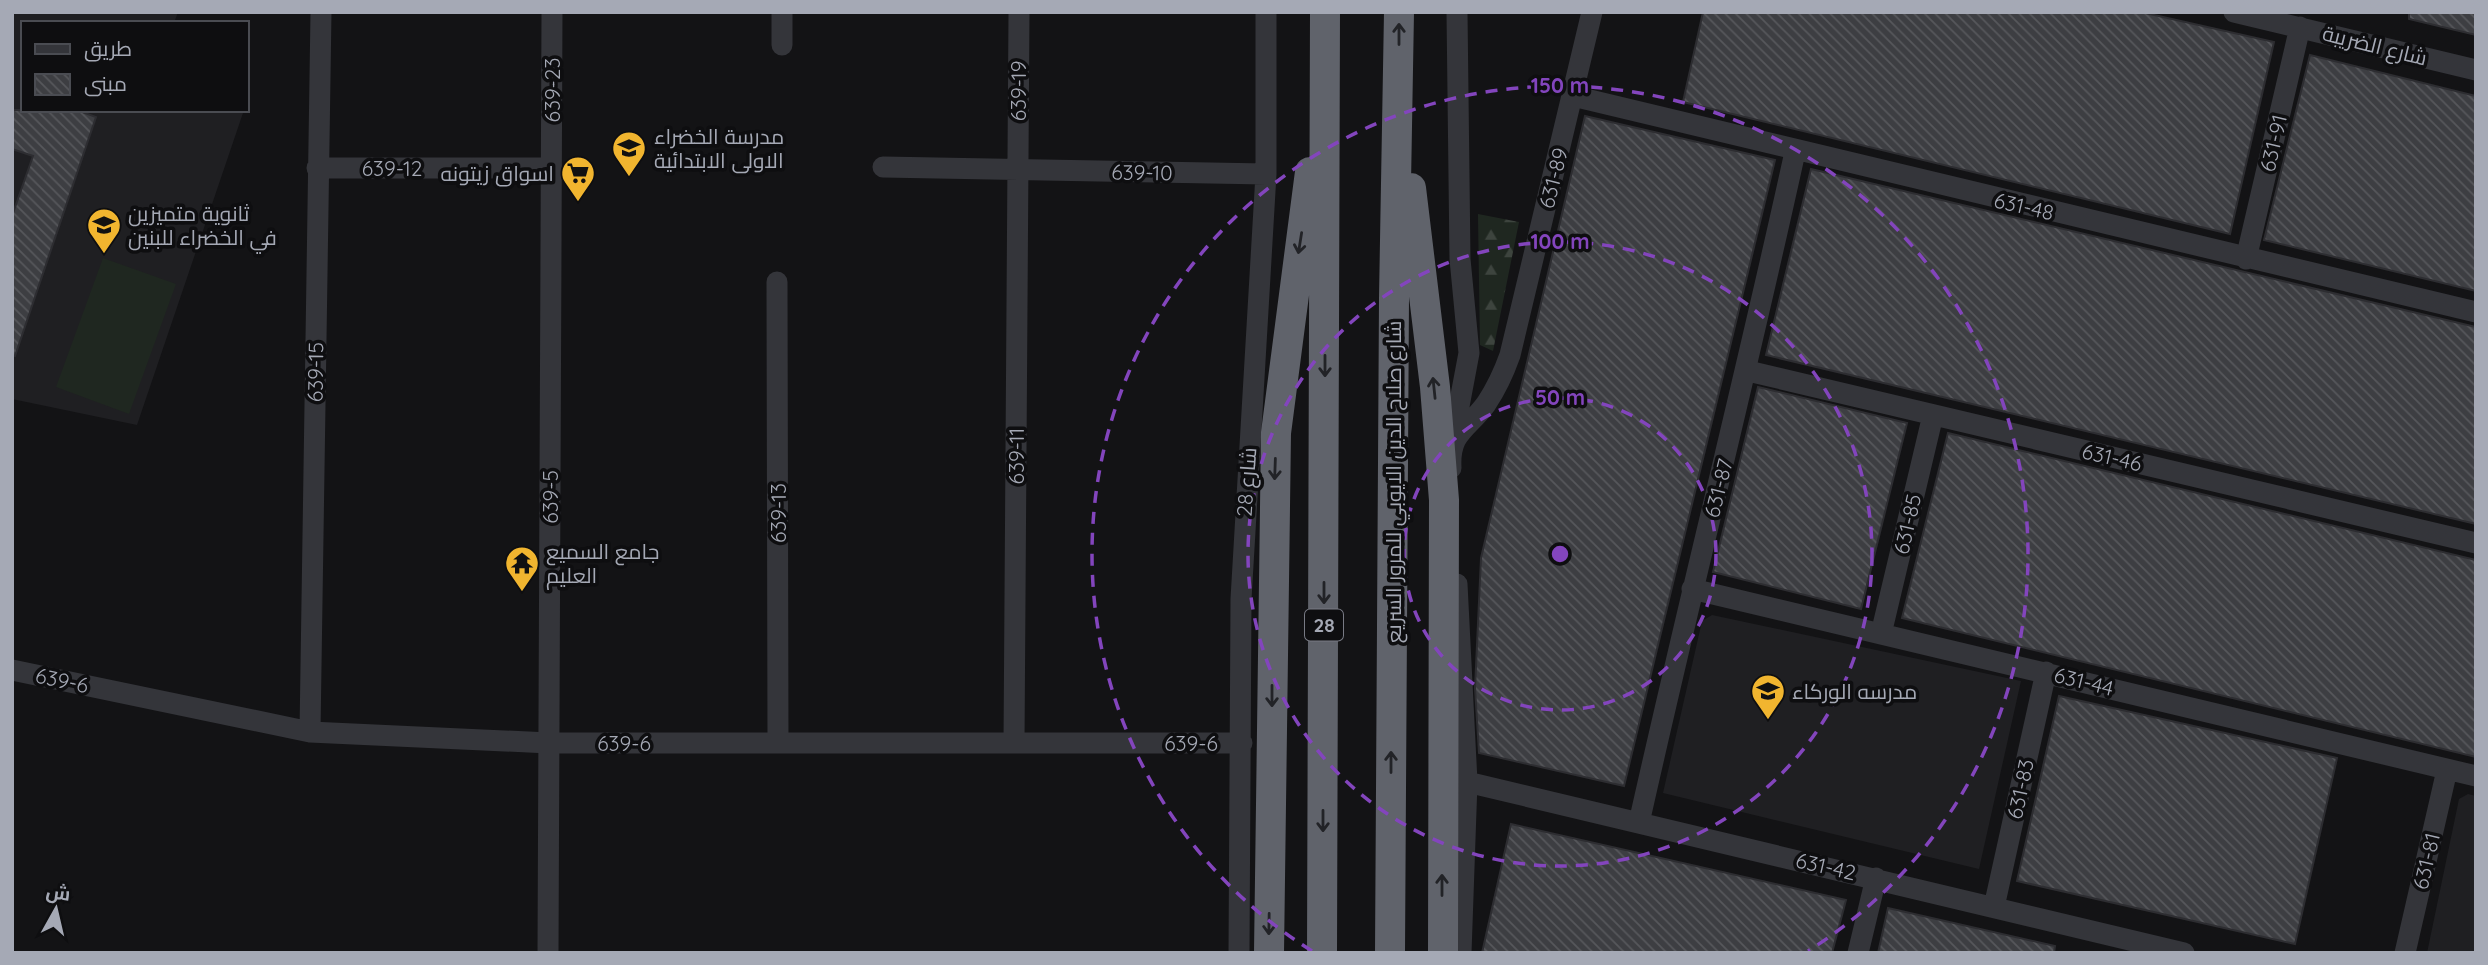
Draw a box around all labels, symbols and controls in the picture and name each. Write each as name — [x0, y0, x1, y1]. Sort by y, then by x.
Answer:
street label: شارع الضريبة — [2319, 19, 2430, 72]
legend — [21, 21, 248, 112]
one-way arrow — [1392, 22, 1406, 45]
text: طريق — [84, 35, 132, 62]
street label: 639-23 — [539, 58, 565, 122]
street label: 639-19 — [1005, 61, 1031, 121]
text: مبنى — [84, 70, 127, 97]
text: 150 m — [1531, 72, 1589, 98]
street label: 631-91 — [2254, 112, 2292, 174]
place label: مدرسة الخضراء الاولى الابتدائية — [654, 123, 784, 174]
school or university icon: مدرسة الخضراء الاولى الابتدائية — [610, 129, 648, 178]
street label: 631-89 — [1533, 145, 1573, 211]
supermarket icon: اسواق زيتونه — [559, 154, 597, 203]
street label: 639-12 — [362, 155, 422, 181]
street label: 639-10 — [1111, 158, 1173, 186]
place label: اسواق زيتونه — [440, 160, 554, 187]
street label: 631-48 — [1992, 187, 2056, 225]
place label: ثانوية متميزين في الخضراء للبنين — [128, 200, 277, 254]
school or university icon: ثانوية متميزين في الخضراء للبنين — [85, 206, 123, 255]
text: 100 m — [1530, 228, 1590, 254]
one-way arrow — [1293, 231, 1306, 254]
street label: شارع صلاح الدين الايوبي للمرور السريع — [1380, 321, 1410, 643]
street label: 639-15 — [301, 342, 329, 402]
one-way arrow — [1318, 354, 1332, 377]
one-way arrow — [1428, 377, 1441, 400]
text: 50 m — [1535, 384, 1585, 410]
street label: 639-11 — [1003, 428, 1029, 484]
street label: 631-46 — [2080, 438, 2144, 476]
street label: شارع 28 — [1231, 446, 1263, 518]
street label: 631-87 — [1698, 456, 1738, 520]
one-way arrow — [1268, 457, 1281, 480]
street label: 639-5 — [537, 470, 563, 524]
street label: 639-13 — [765, 483, 791, 543]
street label: 631-85 — [1887, 491, 1927, 557]
place label: جامع السميع العليم — [546, 538, 659, 590]
centre of rings — [1548, 542, 1572, 566]
temple icon: جامع السميع العليم — [503, 544, 541, 593]
one-way arrow — [1317, 582, 1331, 605]
road number: 28 — [1305, 610, 1343, 640]
street label: 631-44 — [2052, 661, 2116, 701]
street label: 639-6 — [33, 662, 91, 698]
school or university icon: مدرسه الوركاء — [1749, 672, 1787, 721]
place label: مدرسه الوركاء — [1792, 678, 1917, 704]
one-way arrow — [1266, 685, 1279, 708]
street label: 639-6 — [597, 730, 651, 756]
street label: 639-6 — [1164, 730, 1218, 756]
one-way arrow — [1384, 751, 1398, 774]
street label: 631-83 — [2001, 757, 2039, 821]
one-way arrow — [1316, 809, 1330, 832]
street label: 631-81 — [2407, 830, 2445, 892]
street label: 631-42 — [1793, 846, 1859, 886]
one-way arrow — [1435, 873, 1449, 896]
north arrow — [21, 874, 91, 944]
text: ش — [45, 879, 72, 906]
one-way arrow — [1263, 912, 1276, 935]

